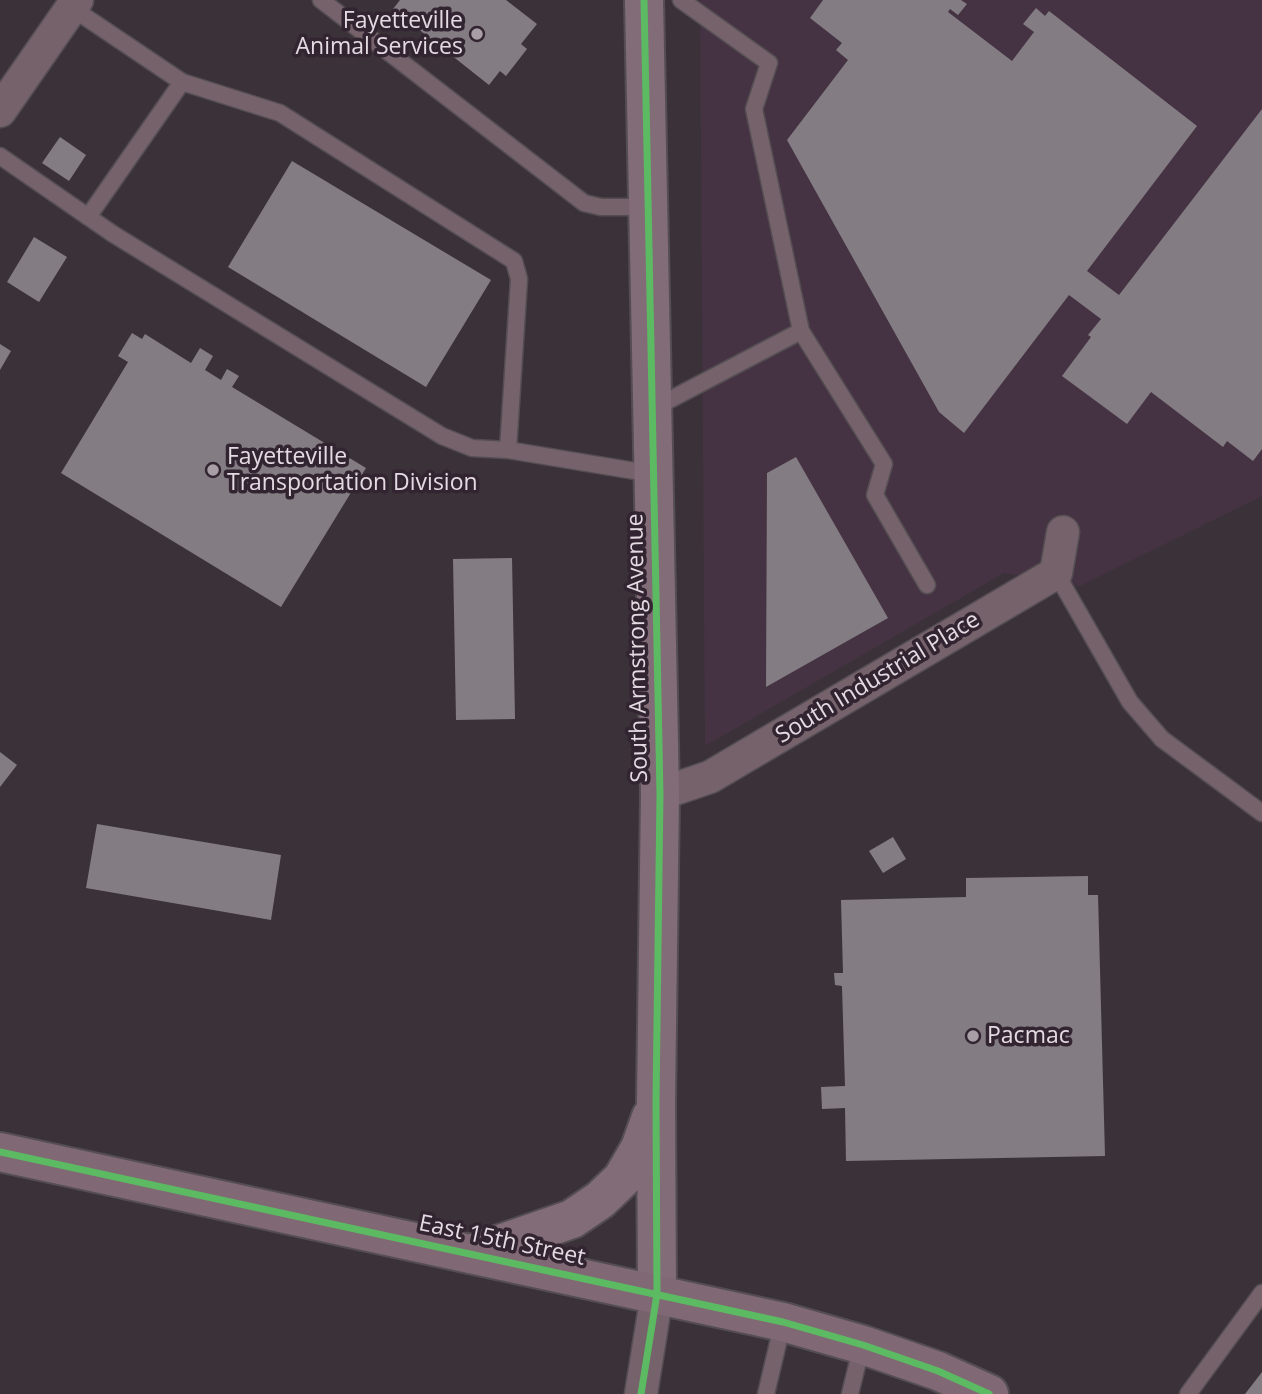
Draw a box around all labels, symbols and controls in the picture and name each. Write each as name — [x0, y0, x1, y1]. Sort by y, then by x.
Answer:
place label: Fayetteville Animal Services — [296, 7, 463, 61]
marker: Fayetteville Animal Services — [469, 26, 485, 42]
place label: Fayetteville Transportation Division — [227, 443, 478, 497]
marker: Fayetteville Transportation Division — [205, 462, 221, 478]
street label: South Armstrong Avenue — [622, 513, 654, 783]
street label: South Industrial Place — [771, 606, 985, 750]
place label: Pacmac — [987, 1022, 1070, 1050]
marker: Pacmac — [965, 1028, 981, 1044]
street label: East 15th Street — [416, 1210, 588, 1272]

